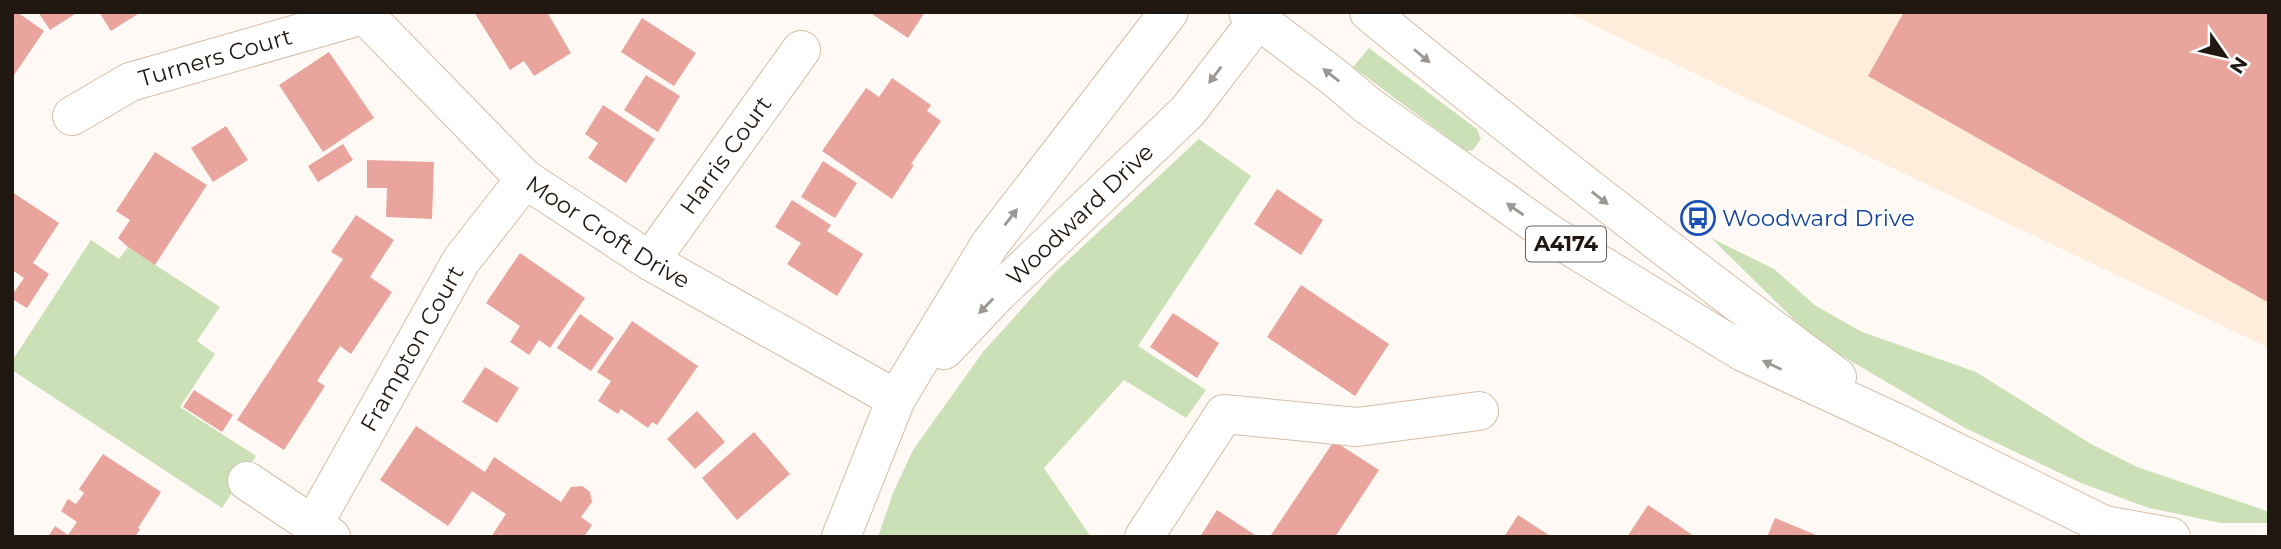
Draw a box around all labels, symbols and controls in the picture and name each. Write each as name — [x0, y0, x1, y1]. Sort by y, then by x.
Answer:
north arrow — [2190, 21, 2260, 91]
street label: Turners Court — [136, 22, 295, 93]
one-way arrow — [1413, 48, 1431, 64]
text: N — [2225, 52, 2253, 78]
one-way arrow — [1209, 66, 1223, 84]
one-way arrow — [1322, 69, 1340, 83]
street label: Harris Court — [674, 91, 777, 220]
street label: Woodward Drive — [1001, 138, 1159, 291]
street label: Moor Croft Drive — [521, 170, 695, 295]
one-way arrow — [1590, 190, 1608, 205]
bus stop icon: Woodward Drive — [1679, 199, 1717, 237]
one-way arrow — [1506, 202, 1524, 216]
place label: Woodward Drive — [1722, 204, 1915, 232]
one-way arrow — [1004, 209, 1019, 227]
road number: A4174 — [1526, 226, 1606, 262]
street label: Frampton Court — [354, 261, 470, 436]
one-way arrow — [978, 297, 995, 314]
one-way arrow — [1762, 359, 1782, 371]

